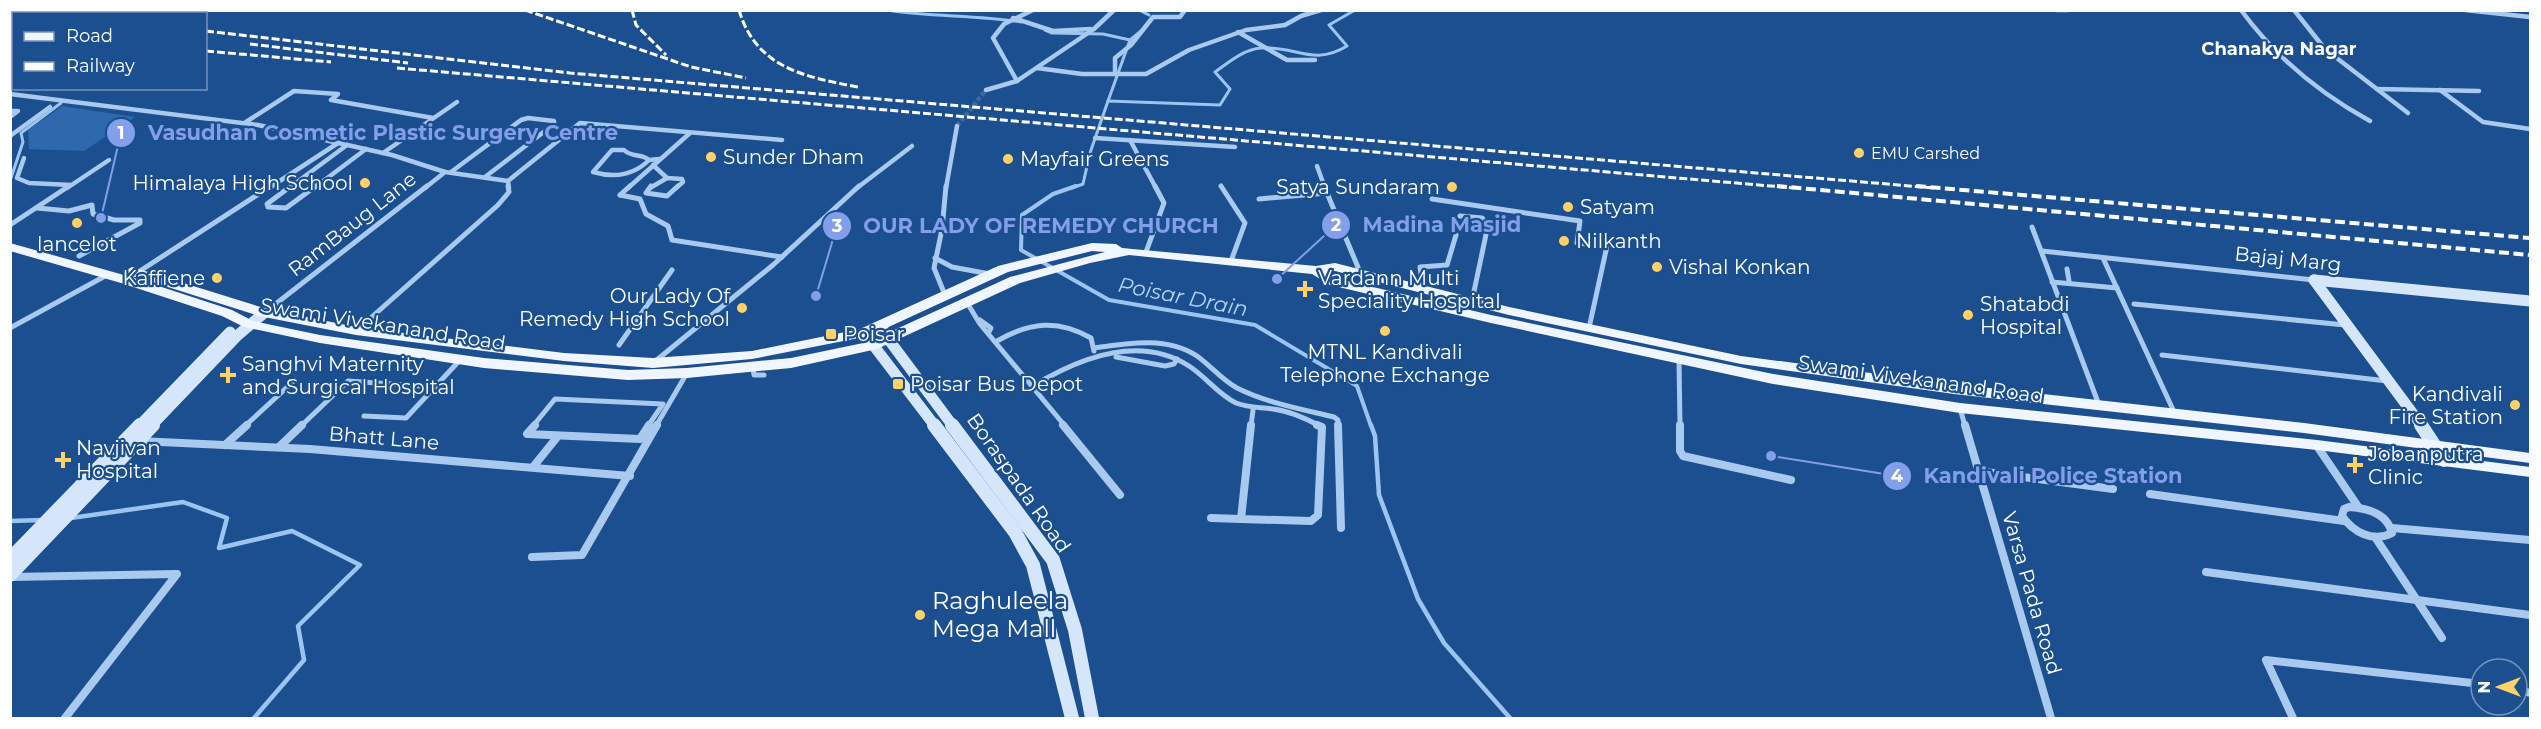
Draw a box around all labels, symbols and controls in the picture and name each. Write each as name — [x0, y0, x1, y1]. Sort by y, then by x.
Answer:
legend — [12, 12, 207, 90]
text: Road — [66, 25, 113, 47]
district label: Chanakya Nagar — [2201, 38, 2357, 60]
text: Railway — [66, 55, 135, 77]
callout: Vasudhan Cosmetic Plastic Surgery Centre — [106, 114, 630, 153]
text: Vasudhan Cosmetic Plastic Surgery Centre — [147, 120, 618, 145]
text: 1 — [117, 122, 125, 144]
place label: EMU Carshed — [1871, 144, 1980, 163]
place label: Sunder Dham — [723, 145, 864, 169]
marker: EMU Carshed — [1852, 146, 1866, 160]
place label: Mayfair Greens — [1020, 147, 1169, 171]
marker: Sunder Dham — [704, 150, 718, 164]
marker: Mayfair Greens — [1001, 152, 1015, 166]
street label: RamBaug Lane — [283, 167, 421, 281]
place label: Himalaya High School — [133, 171, 353, 195]
place label: Satya Sundaram — [1276, 175, 1440, 199]
marker: Himalaya High School — [358, 176, 372, 190]
marker: Satya Sundaram — [1445, 180, 1459, 194]
place label: Satyam — [1580, 195, 1655, 219]
marker: Satyam — [1561, 200, 1575, 214]
callout: Madina Masjid — [1321, 205, 1533, 244]
callout: OUR LADY OF REMEDY CHURCH — [822, 207, 1231, 246]
text: Madina Masjid — [1363, 212, 1521, 237]
text: OUR LADY OF REMEDY CHURCH — [863, 213, 1219, 238]
text: 2 — [1331, 214, 1342, 236]
text: 3 — [831, 215, 843, 237]
marker: lancelot — [70, 216, 84, 230]
place label: Nilkanth — [1576, 229, 1662, 253]
place label: lancelot — [37, 232, 117, 256]
marker: Nilkanth — [1557, 234, 1571, 248]
street label: Bajaj Marg — [2233, 241, 2343, 277]
place label: Vishal Konkan — [1669, 255, 1811, 279]
marker: Vishal Konkan — [1650, 260, 1664, 274]
place label: Kaffiene — [123, 266, 205, 290]
place label: Vardann Multi Speciality Hospital — [1318, 266, 1501, 313]
marker: Kaffiene — [210, 271, 224, 285]
water label: Poisar Drain — [1116, 272, 1250, 321]
marker: Vardann Multi Speciality Hospital — [1296, 280, 1314, 298]
place label: Our Lady Of Remedy High School — [519, 284, 731, 331]
place label: Shatabdi Hospital — [1980, 292, 2070, 339]
street label: Swami Vivekanand Road — [259, 293, 507, 355]
marker: Our Lady Of Remedy High School — [735, 301, 749, 315]
marker: Shatabdi Hospital — [1961, 308, 1975, 322]
place label: Poisar — [843, 322, 905, 346]
marker: MTNL Kandivali Telephone Exchange — [1378, 324, 1392, 338]
marker: Poisar — [824, 327, 838, 341]
place label: MTNL Kandivali Telephone Exchange — [1280, 340, 1490, 387]
street label: Swami Vivekanand Road — [1797, 350, 2045, 408]
place label: Sanghvi Maternity and Surgical Hospital — [242, 352, 455, 399]
marker: Sanghvi Maternity and Surgical Hospital — [219, 366, 237, 384]
place label: Poisar Bus Depot — [910, 372, 1083, 396]
marker: Poisar Bus Depot — [891, 377, 905, 391]
place label: Kandivali Fire Station — [2388, 382, 2503, 429]
marker: Kandivali Fire Station — [2508, 398, 2522, 412]
street label: Boraspada Road — [962, 409, 1076, 557]
street label: Bhatt Lane — [328, 421, 440, 455]
place label: Navjivan Hospital — [76, 436, 161, 483]
place label: Jobanputra Clinic — [2367, 442, 2484, 489]
marker: Navjivan Hospital — [54, 451, 72, 469]
marker: Jobanputra Clinic — [2346, 456, 2364, 474]
callout: Kandivali Police Station — [1882, 457, 2195, 496]
text: Kandivali Police Station — [1923, 463, 2183, 488]
text: 4 — [1891, 465, 1904, 487]
street label: Varsa Pada Road — [1997, 509, 2067, 677]
place label: Raghuleela Mega Mall — [932, 586, 1068, 643]
marker: Raghuleela Mega Mall — [913, 608, 927, 622]
north arrow — [2469, 657, 2529, 717]
text: N — [2475, 681, 2494, 693]

